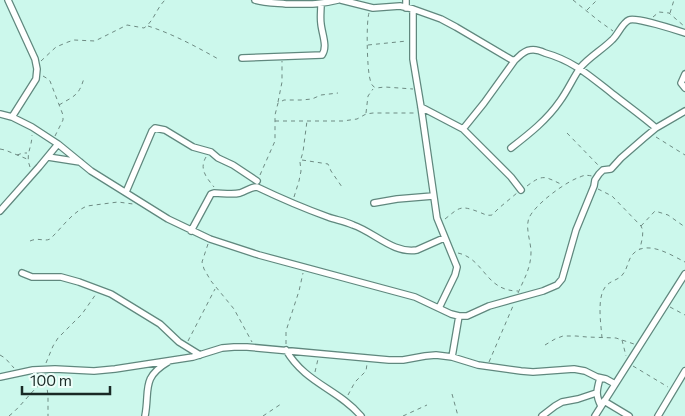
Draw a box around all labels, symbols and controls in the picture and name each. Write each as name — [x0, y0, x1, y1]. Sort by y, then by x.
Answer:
scale bar — [22, 364, 110, 396]
text: 100 m — [30, 371, 72, 389]

